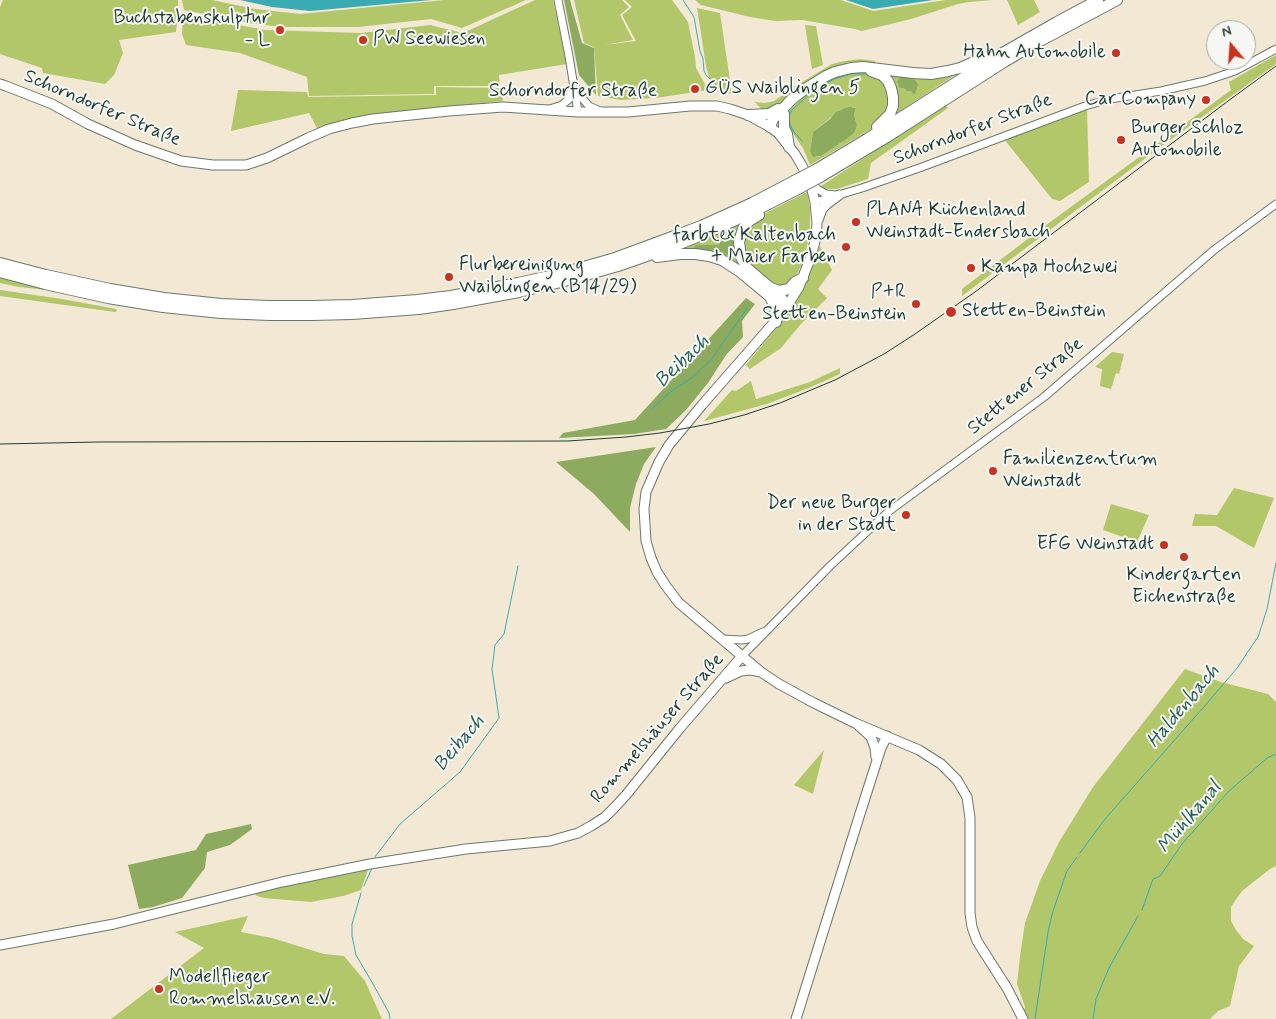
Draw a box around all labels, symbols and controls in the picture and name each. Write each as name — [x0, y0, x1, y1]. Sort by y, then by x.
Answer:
place label: Buchstabenskulptur - L — [113, 8, 270, 52]
north arrow — [1206, 20, 1256, 70]
text: N — [1219, 22, 1234, 42]
marker: Buchstabenskulptur - L — [274, 24, 286, 36]
place label: PW Seewiesen — [373, 29, 485, 51]
marker: PW Seewiesen — [357, 34, 369, 46]
place label: Hahn Automobile — [963, 42, 1106, 64]
marker: Hahn Automobile — [1110, 47, 1122, 59]
street label: Schorndorfer Straße — [20, 66, 184, 152]
place label: GÜS Waiblingen 5 — [705, 78, 860, 100]
street label: Schorndorfer Straße — [489, 81, 657, 103]
marker: GÜS Waiblingen 5 — [689, 83, 701, 95]
street label: Schorndorfer Straße — [890, 89, 1056, 171]
place label: Car Company — [1085, 89, 1196, 111]
marker: Car Company — [1200, 94, 1212, 106]
place label: Burger Schloz Automobile — [1131, 118, 1243, 162]
marker: Burger Schloz Automobile — [1115, 134, 1127, 146]
place label: PLANA Küchenland Weinstadt-Endersbach — [866, 200, 1050, 244]
marker: PLANA Küchenland Weinstadt-Endersbach — [850, 216, 862, 228]
place label: farbtex Kaltenbach + Maier Farben — [673, 225, 836, 269]
marker: farbtex Kaltenbach + Maier Farben — [840, 241, 852, 253]
place label: Flurbereinigung Waiblingen (B14/29) — [459, 255, 636, 299]
place label: Kampa Hochzwei — [981, 257, 1118, 279]
marker: Kampa Hochzwei — [965, 262, 977, 274]
marker: Flurbereinigung Waiblingen (B14/29) — [443, 271, 455, 283]
place label: P+R Stetten-Beinstein — [762, 282, 906, 326]
marker: P+R Stetten-Beinstein — [910, 298, 922, 310]
place label: Stetten-Beinstein — [962, 301, 1106, 323]
marker: Stetten-Beinstein — [944, 305, 958, 319]
water label: Beibach — [651, 330, 715, 394]
street label: Stettener Straße — [964, 333, 1088, 441]
place label: Familienzentrum Weinstadt — [1003, 449, 1158, 493]
marker: Familienzentrum Weinstadt — [987, 465, 999, 477]
place label: Der neue Burger in der Stadt — [767, 493, 896, 537]
marker: Der neue Burger in der Stadt — [900, 509, 912, 521]
place label: EFG Weinstadt — [1037, 534, 1154, 556]
marker: EFG Weinstadt — [1158, 539, 1170, 551]
marker: Kindergarten Eichenstraße — [1178, 551, 1190, 563]
place label: Kindergarten Eichenstraße — [1127, 565, 1241, 609]
street label: Rommelshäuser Straße — [587, 649, 729, 809]
water label: Haldenbach — [1142, 661, 1226, 753]
water label: Beibach — [430, 711, 490, 777]
water label: Mühlkanal — [1153, 777, 1227, 859]
place label: Modellflieger Rommelshausen e.V. — [169, 967, 335, 1011]
marker: Modellflieger Rommelshausen e.V. — [153, 983, 165, 995]

